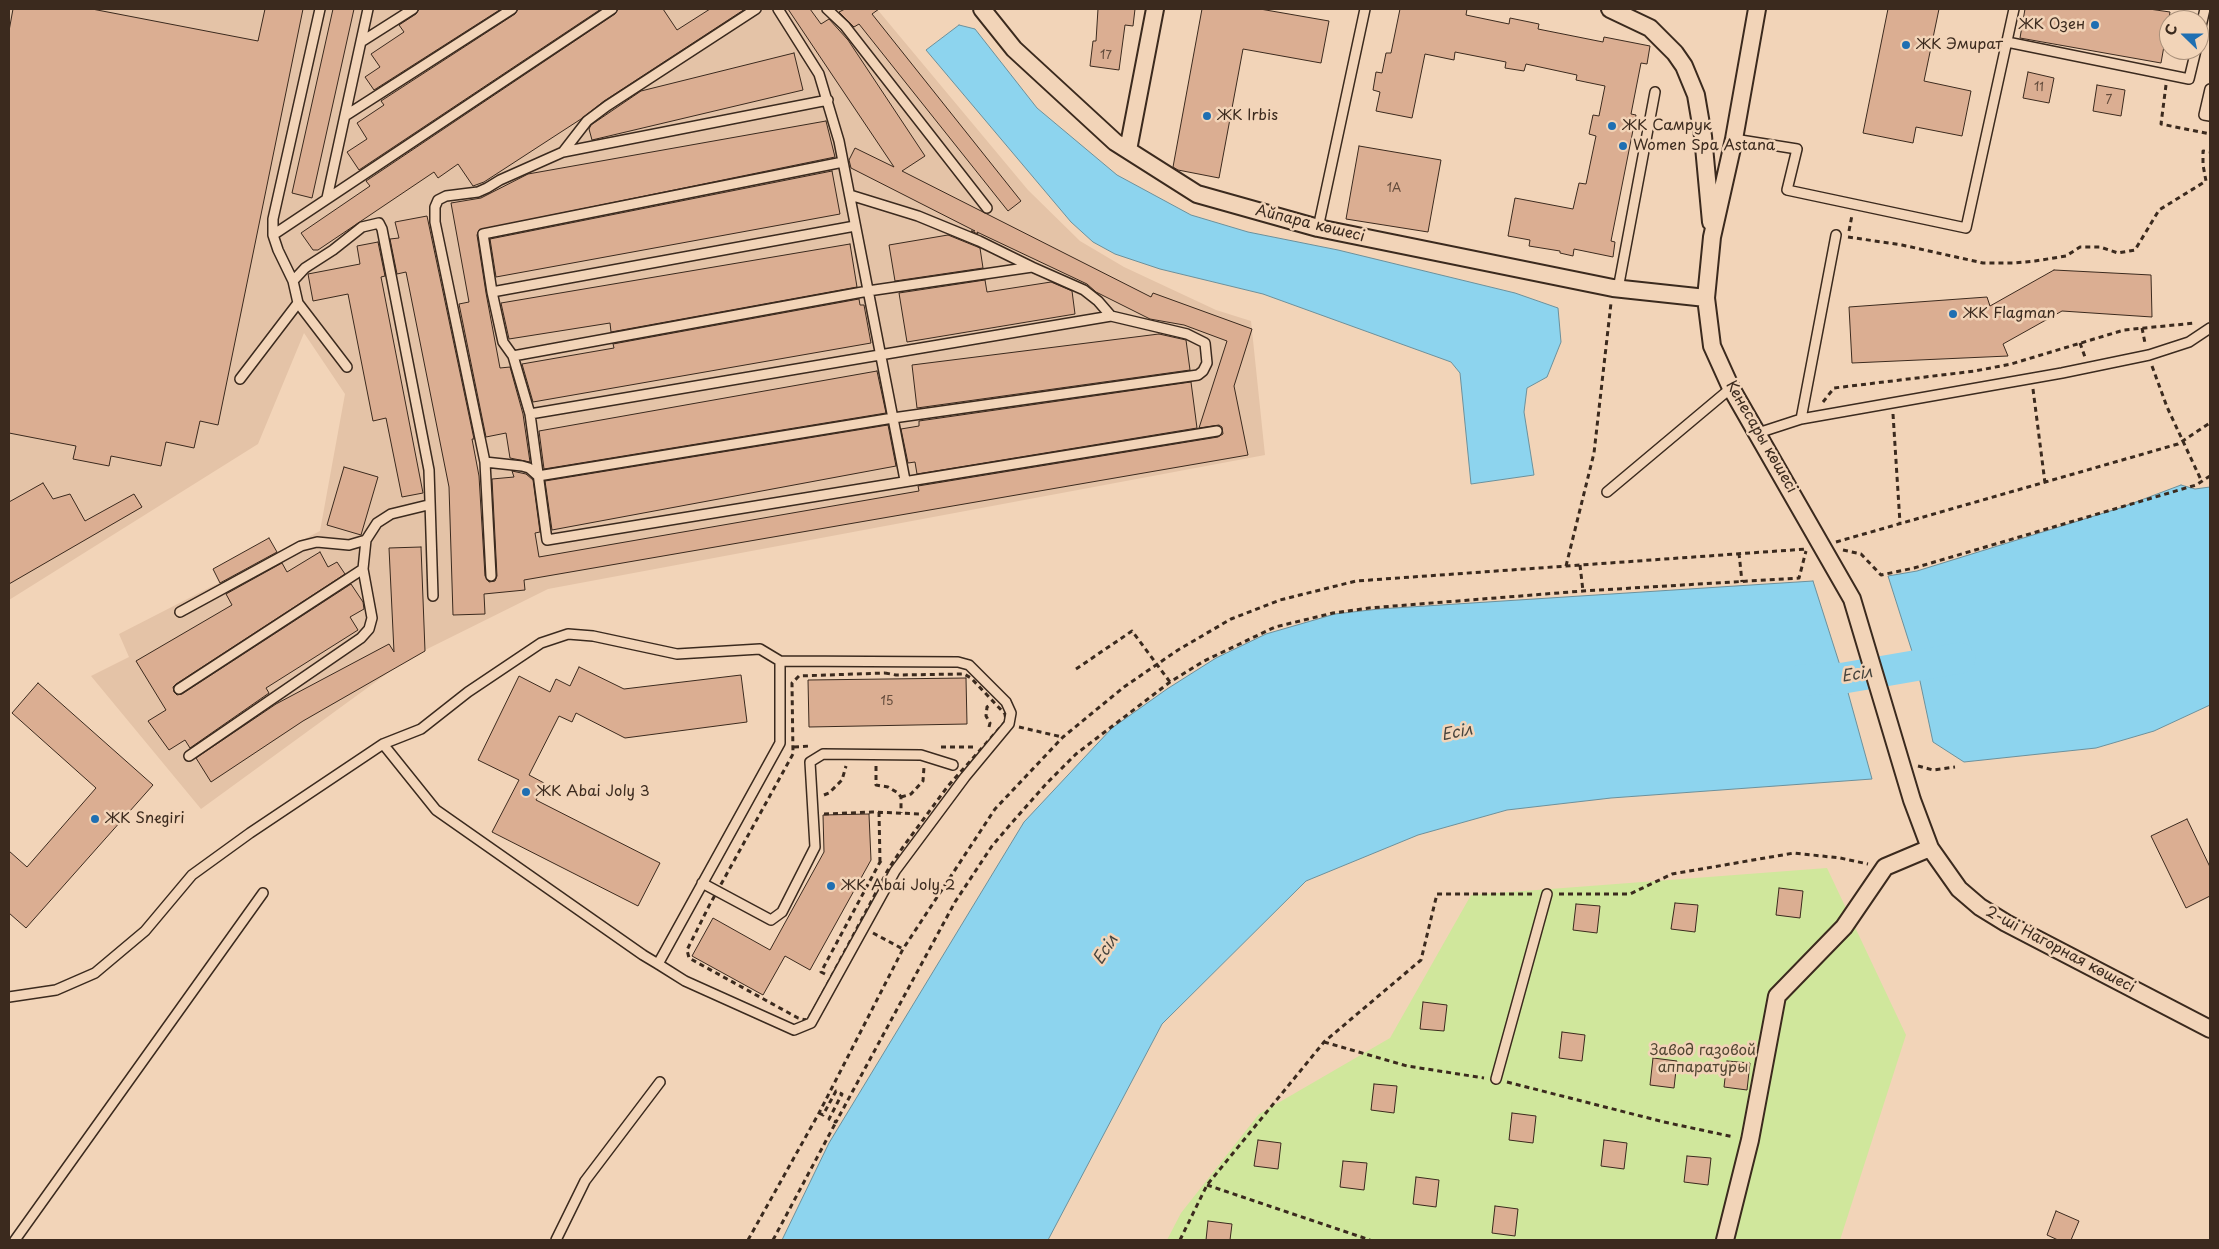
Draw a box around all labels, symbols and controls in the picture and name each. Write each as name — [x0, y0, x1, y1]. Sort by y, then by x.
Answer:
north arrow — [2159, 10, 2209, 60]
place label: ЖК Озен — [2019, 16, 2085, 34]
marker: ЖК Озен — [2089, 19, 2101, 31]
text: С — [2159, 21, 2182, 38]
place label: ЖК Эмират — [1916, 36, 2003, 54]
marker: ЖК Эмират — [1900, 39, 1912, 51]
house number: 17 — [1100, 49, 1112, 63]
house number: 11 — [2034, 81, 2044, 95]
house number: 7 — [2106, 94, 2112, 108]
place label: ЖК Irbis — [1217, 107, 1278, 125]
marker: ЖК Irbis — [1201, 110, 1213, 122]
place label: ЖК Самрук — [1622, 117, 1712, 135]
marker: ЖК Самрук — [1606, 120, 1618, 132]
place label: Women Spa Astana — [1633, 137, 1775, 155]
marker: Women Spa Astana — [1617, 140, 1629, 152]
house number: 1А — [1387, 182, 1401, 196]
street label: Айпара көшесі — [1253, 202, 1367, 246]
place label: ЖК Flagman — [1963, 305, 2056, 323]
marker: ЖК Flagman — [1947, 308, 1959, 320]
street label: Кенесары көшесі — [1721, 378, 1801, 496]
water label: Есіл — [1840, 663, 1874, 687]
house number: 15 — [880, 695, 894, 709]
water label: Есіл — [1440, 721, 1474, 745]
place label: ЖК Abai Joly 3 — [536, 783, 650, 801]
marker: ЖК Abai Joly 3 — [520, 786, 532, 798]
place label: ЖК Snegiri — [105, 810, 184, 828]
marker: ЖК Snegiri — [89, 813, 101, 825]
place label: ЖК Abai Joly 2 — [841, 877, 955, 895]
marker: ЖК Abai Joly 2 — [825, 880, 837, 892]
street label: 2-ші Нагорная көшесі — [1982, 903, 2138, 997]
water label: Есіл — [1089, 932, 1123, 968]
park label: Завод газовой аппаратуры — [1650, 1042, 1756, 1077]

